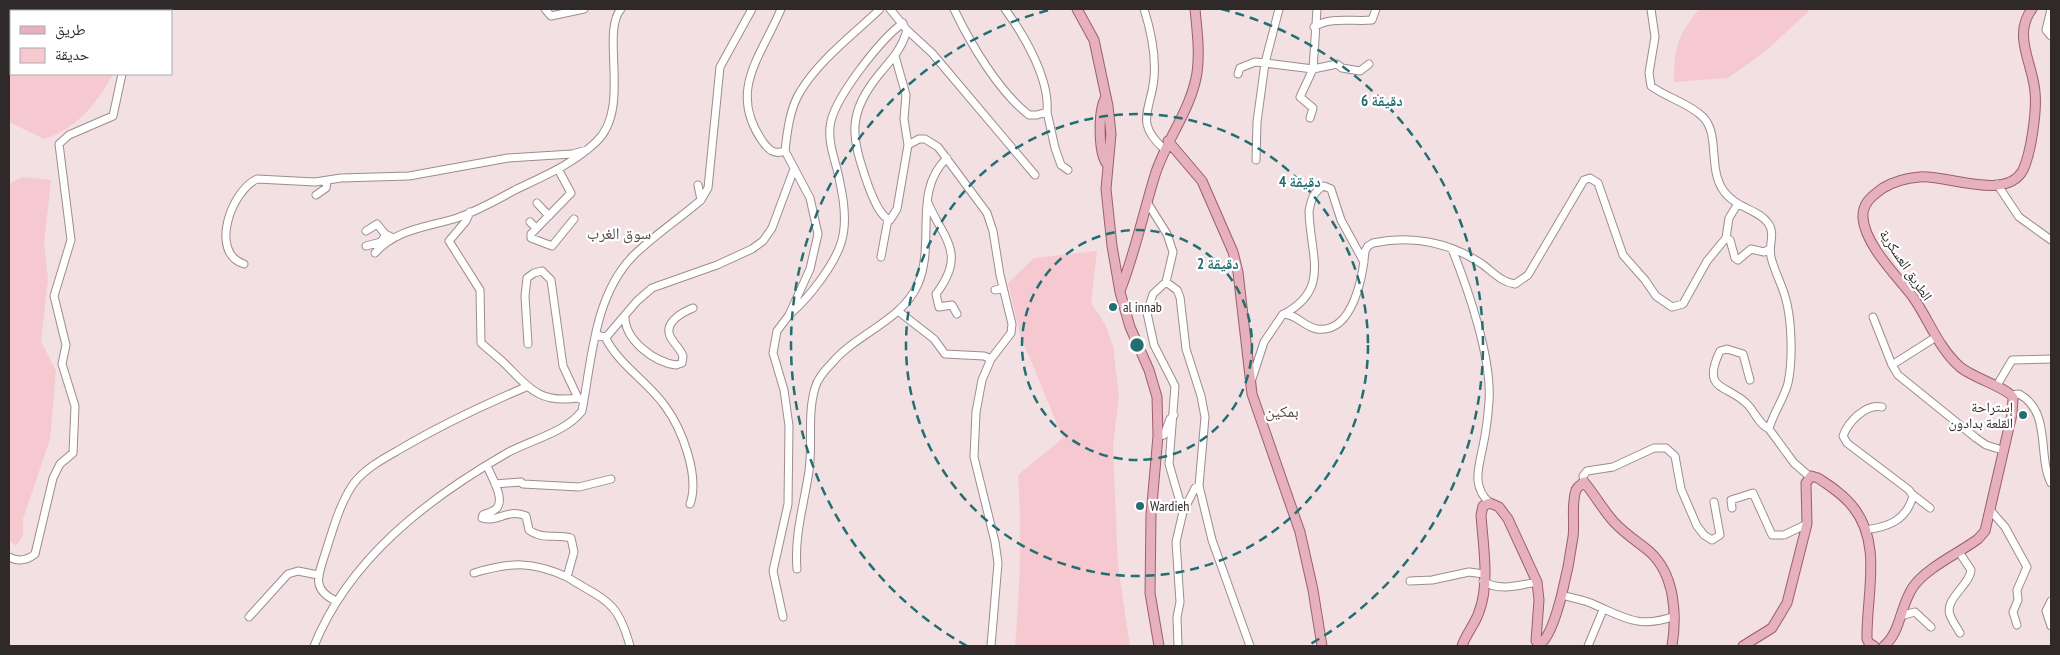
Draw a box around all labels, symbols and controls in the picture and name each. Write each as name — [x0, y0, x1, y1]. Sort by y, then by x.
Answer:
legend — [10, 10, 172, 75]
text: طريق — [55, 20, 86, 40]
text: حديقة — [55, 45, 90, 64]
text: 6 دقيقة — [1361, 91, 1403, 110]
text: 4 دقيقة — [1279, 172, 1321, 191]
district label: سوق الغرب — [587, 223, 651, 244]
street label: الطريق العسكرية — [1875, 226, 1936, 305]
text: 2 دقيقة — [1197, 254, 1239, 273]
place label: al innab — [1123, 298, 1162, 316]
marker: al innab — [1107, 301, 1119, 313]
centre of rings — [1128, 336, 1146, 354]
place label: إستراحة القلعة بدادون — [1948, 398, 2013, 432]
district label: بمكين — [1265, 401, 1299, 422]
marker: إستراحة القلعة بدادون — [2017, 409, 2029, 421]
place label: Wardieh — [1150, 497, 1189, 515]
marker: Wardieh — [1134, 500, 1146, 512]

